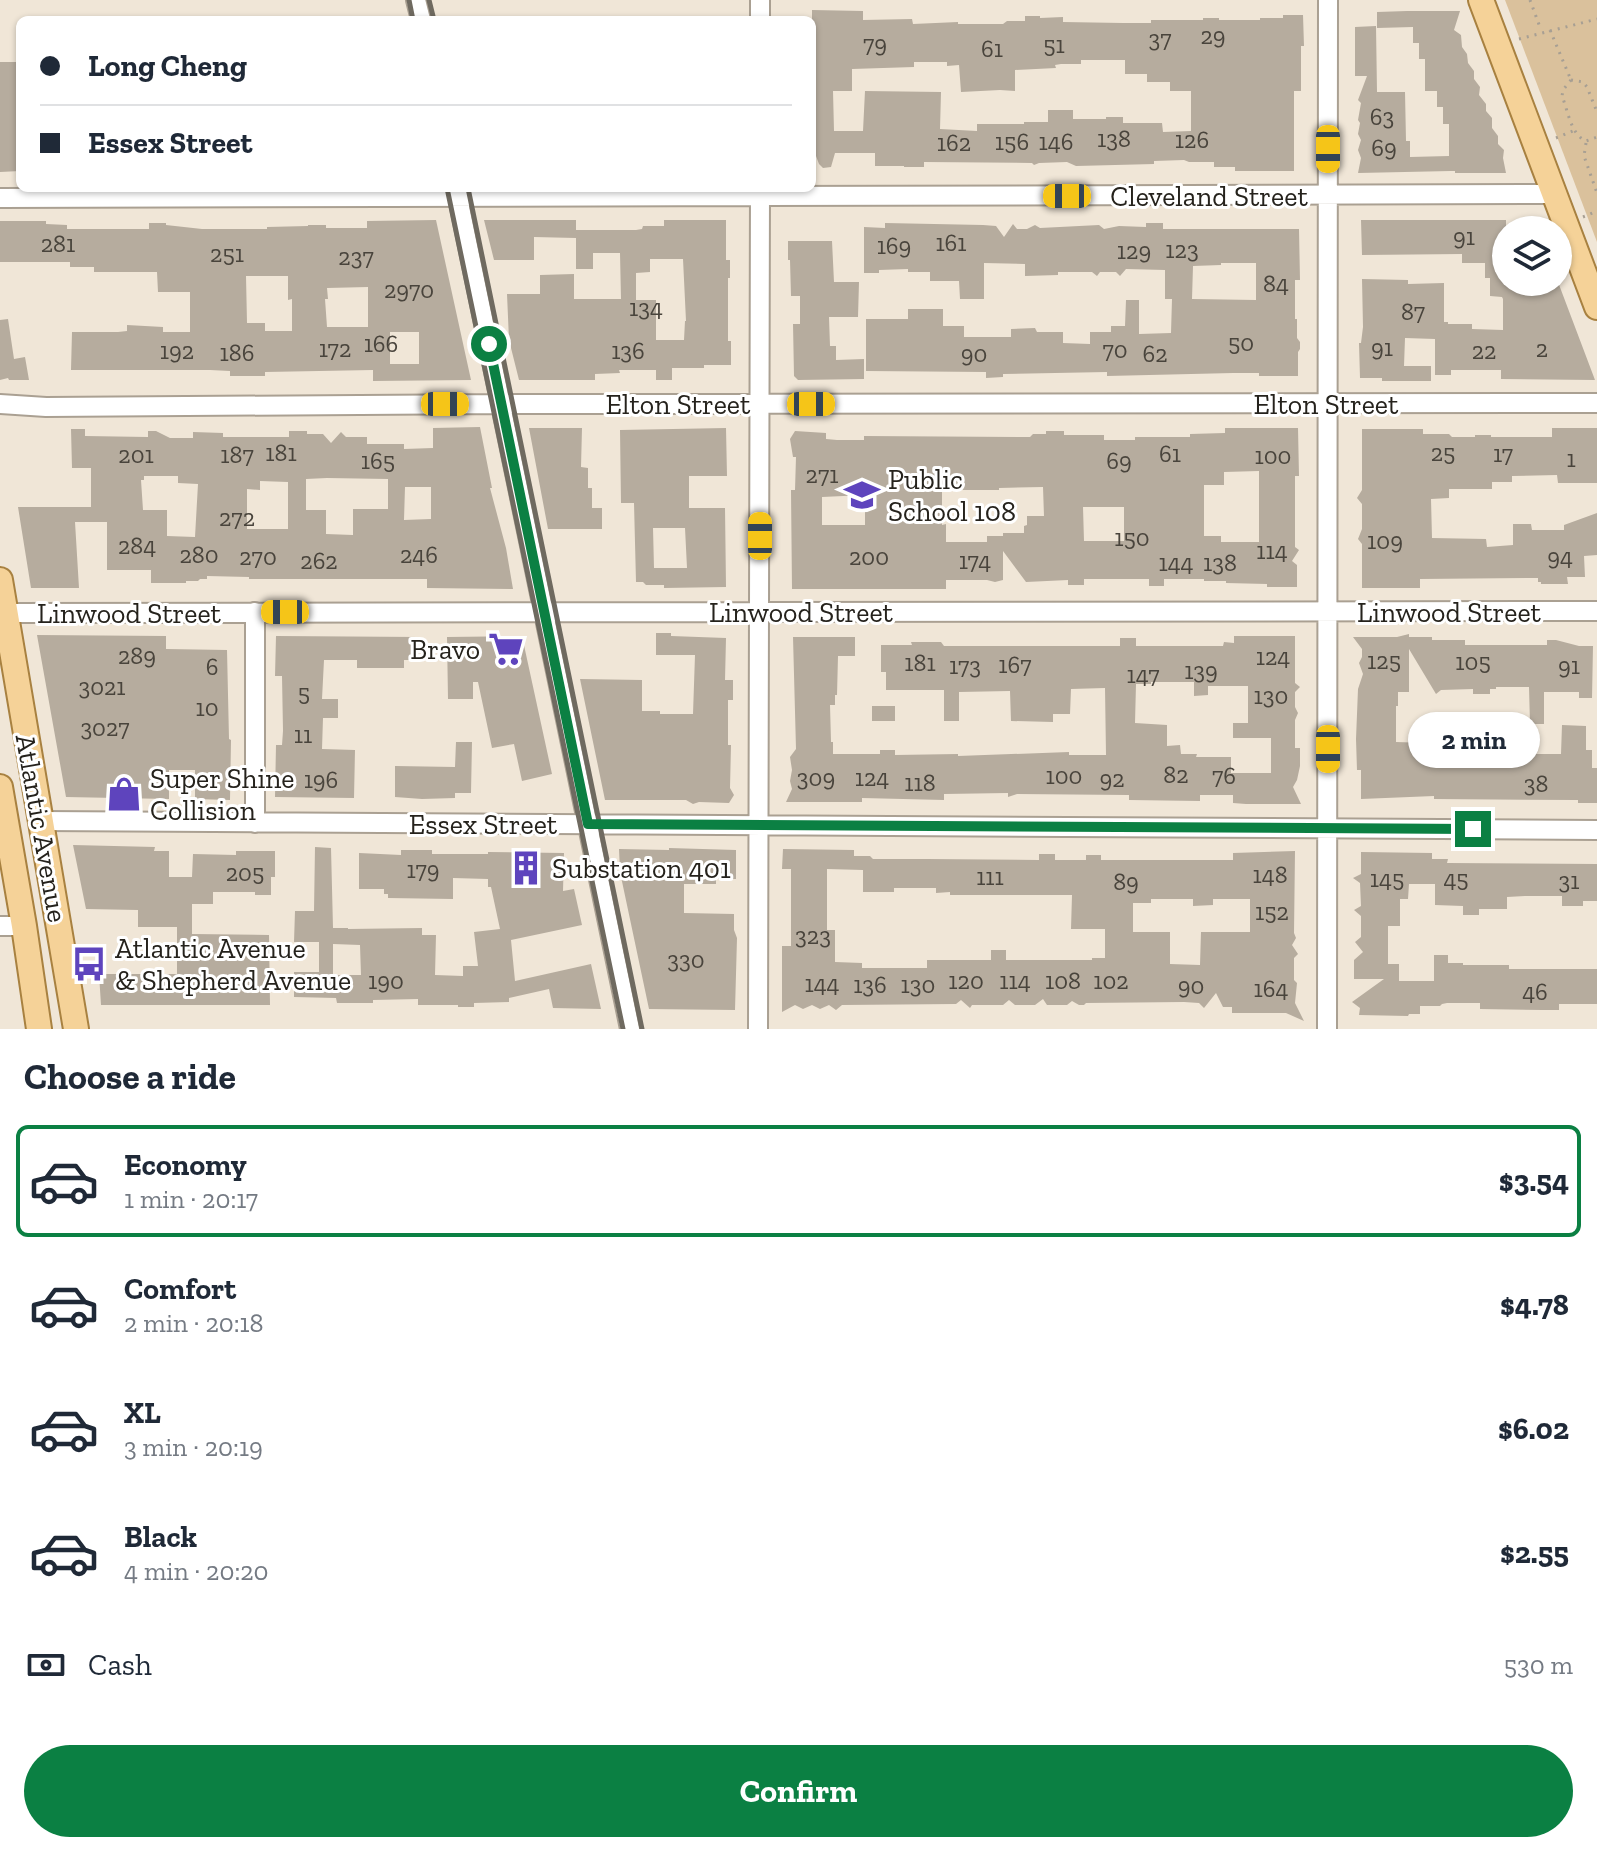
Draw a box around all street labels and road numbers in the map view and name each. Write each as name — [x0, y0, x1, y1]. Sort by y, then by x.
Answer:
street label: Cleveland Street — [1110, 180, 1308, 213]
street label: Elton Street — [606, 388, 751, 421]
street label: Elton Street — [1254, 388, 1399, 421]
street label: Linwood Street — [709, 596, 894, 629]
street label: Linwood Street — [1357, 596, 1542, 629]
street label: Linwood Street — [37, 597, 222, 630]
street label: Atlantic Avenue — [9, 731, 74, 925]
street label: Essex Street — [409, 808, 558, 841]

